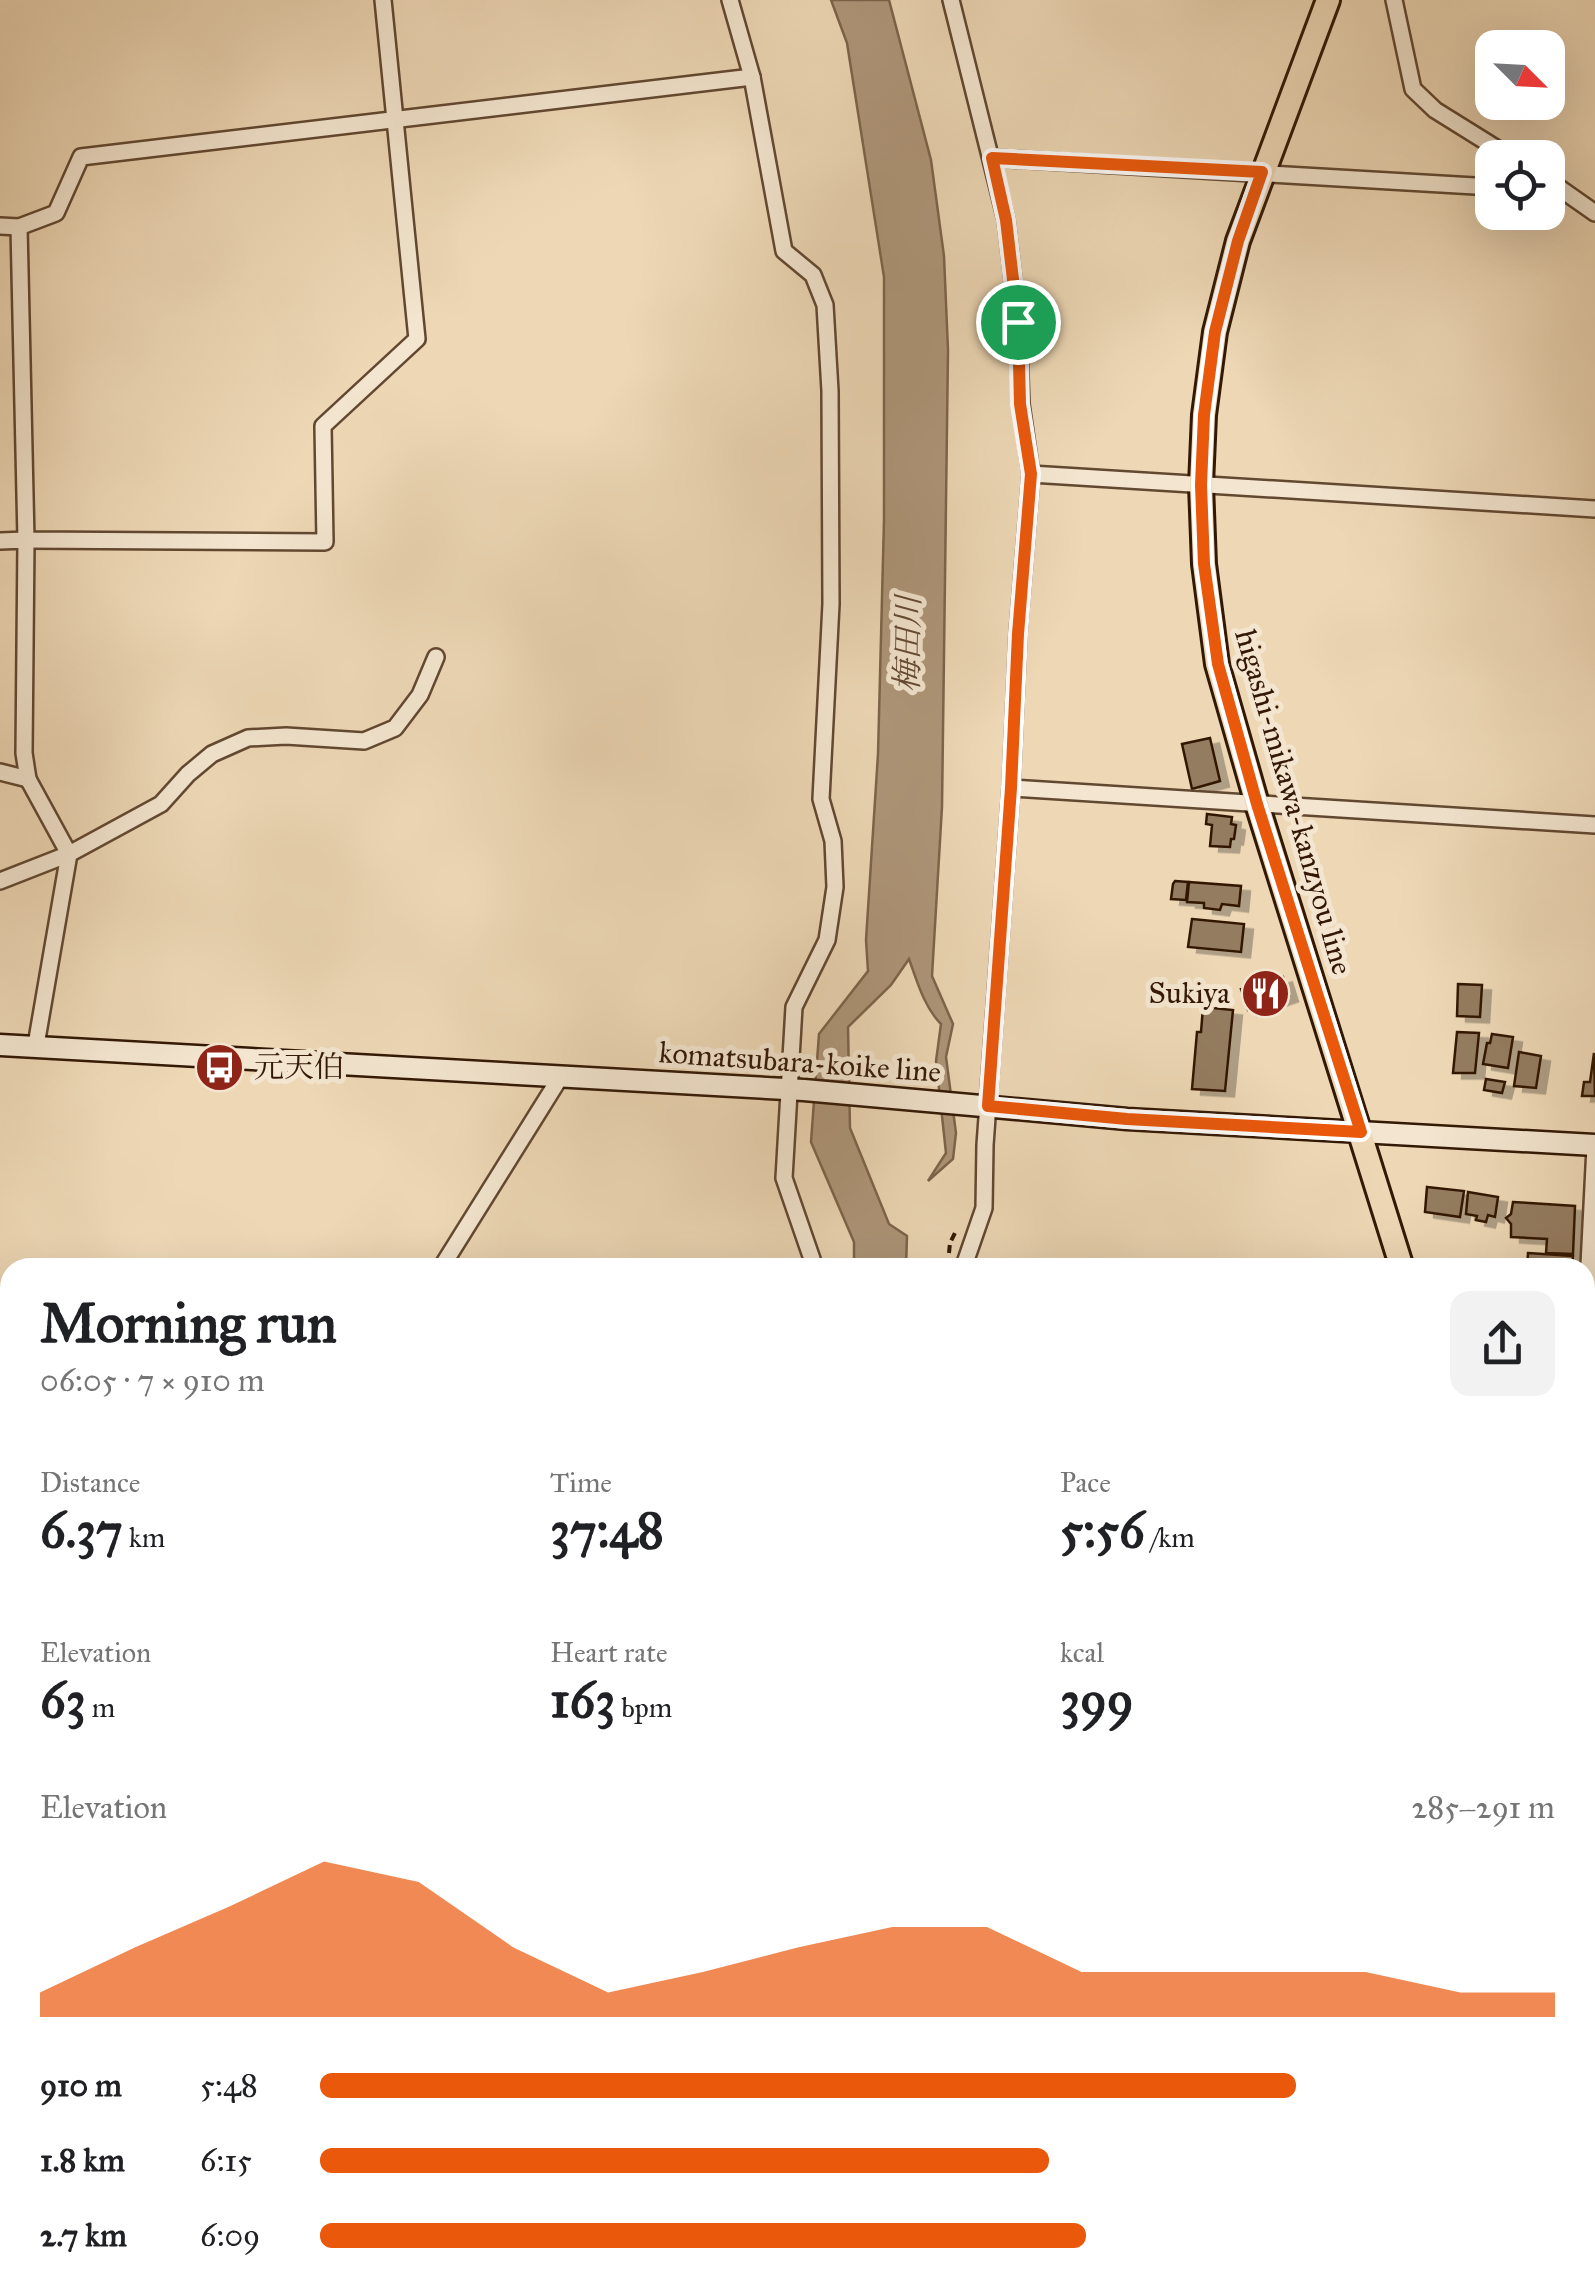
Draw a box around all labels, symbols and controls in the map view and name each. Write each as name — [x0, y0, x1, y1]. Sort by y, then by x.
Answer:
north arrow — [1475, 30, 1565, 120]
map controls — [1475, 30, 1565, 230]
button: locate — [1475, 140, 1565, 230]
pin — [976, 280, 1061, 365]
icon: arrive — [991, 295, 1046, 350]
water label: 梅田川 — [888, 593, 928, 692]
street label: higashi-mikawa-kanzyou line — [1227, 625, 1361, 979]
restaurant icon: Sukiya — [1239, 967, 1291, 1019]
place label: Sukiya — [1148, 975, 1230, 1011]
street label: komatsubara-koike line — [658, 1034, 942, 1090]
bus stop icon: 元天伯 — [193, 1041, 245, 1093]
place label: 元天伯 — [254, 1049, 344, 1085]
text: Morning run — [40, 1290, 337, 1357]
button: share — [1450, 1291, 1555, 1396]
text: 06:05 · 7 × 910 m — [40, 1361, 265, 1400]
text: Distance — [40, 1465, 140, 1500]
text: Time — [550, 1465, 612, 1500]
text: Pace — [1060, 1465, 1111, 1500]
text: 6.37 — [40, 1500, 123, 1561]
text: 37:48 — [550, 1500, 664, 1561]
text: 5:56 — [1060, 1500, 1145, 1561]
text: km — [123, 1520, 165, 1555]
text: /km — [1145, 1520, 1195, 1555]
text: Elevation — [40, 1635, 151, 1670]
text: Heart rate — [550, 1635, 668, 1670]
text: kcal — [1060, 1635, 1104, 1670]
text: 63 — [40, 1670, 86, 1731]
text: 163 — [550, 1670, 615, 1731]
text: 399 — [1060, 1670, 1134, 1731]
text: m — [86, 1690, 115, 1725]
text: bpm — [615, 1690, 672, 1725]
text: Elevation — [40, 1788, 167, 1827]
text: 285–291 m — [1411, 1788, 1555, 1827]
text: 910 m — [40, 2066, 122, 2105]
text: 5:48 — [200, 2066, 258, 2105]
text: 1.8 km — [40, 2141, 125, 2180]
text: 6:15 — [200, 2141, 252, 2180]
text: 2.7 km — [40, 2216, 127, 2255]
text: 6:09 — [200, 2216, 260, 2255]

